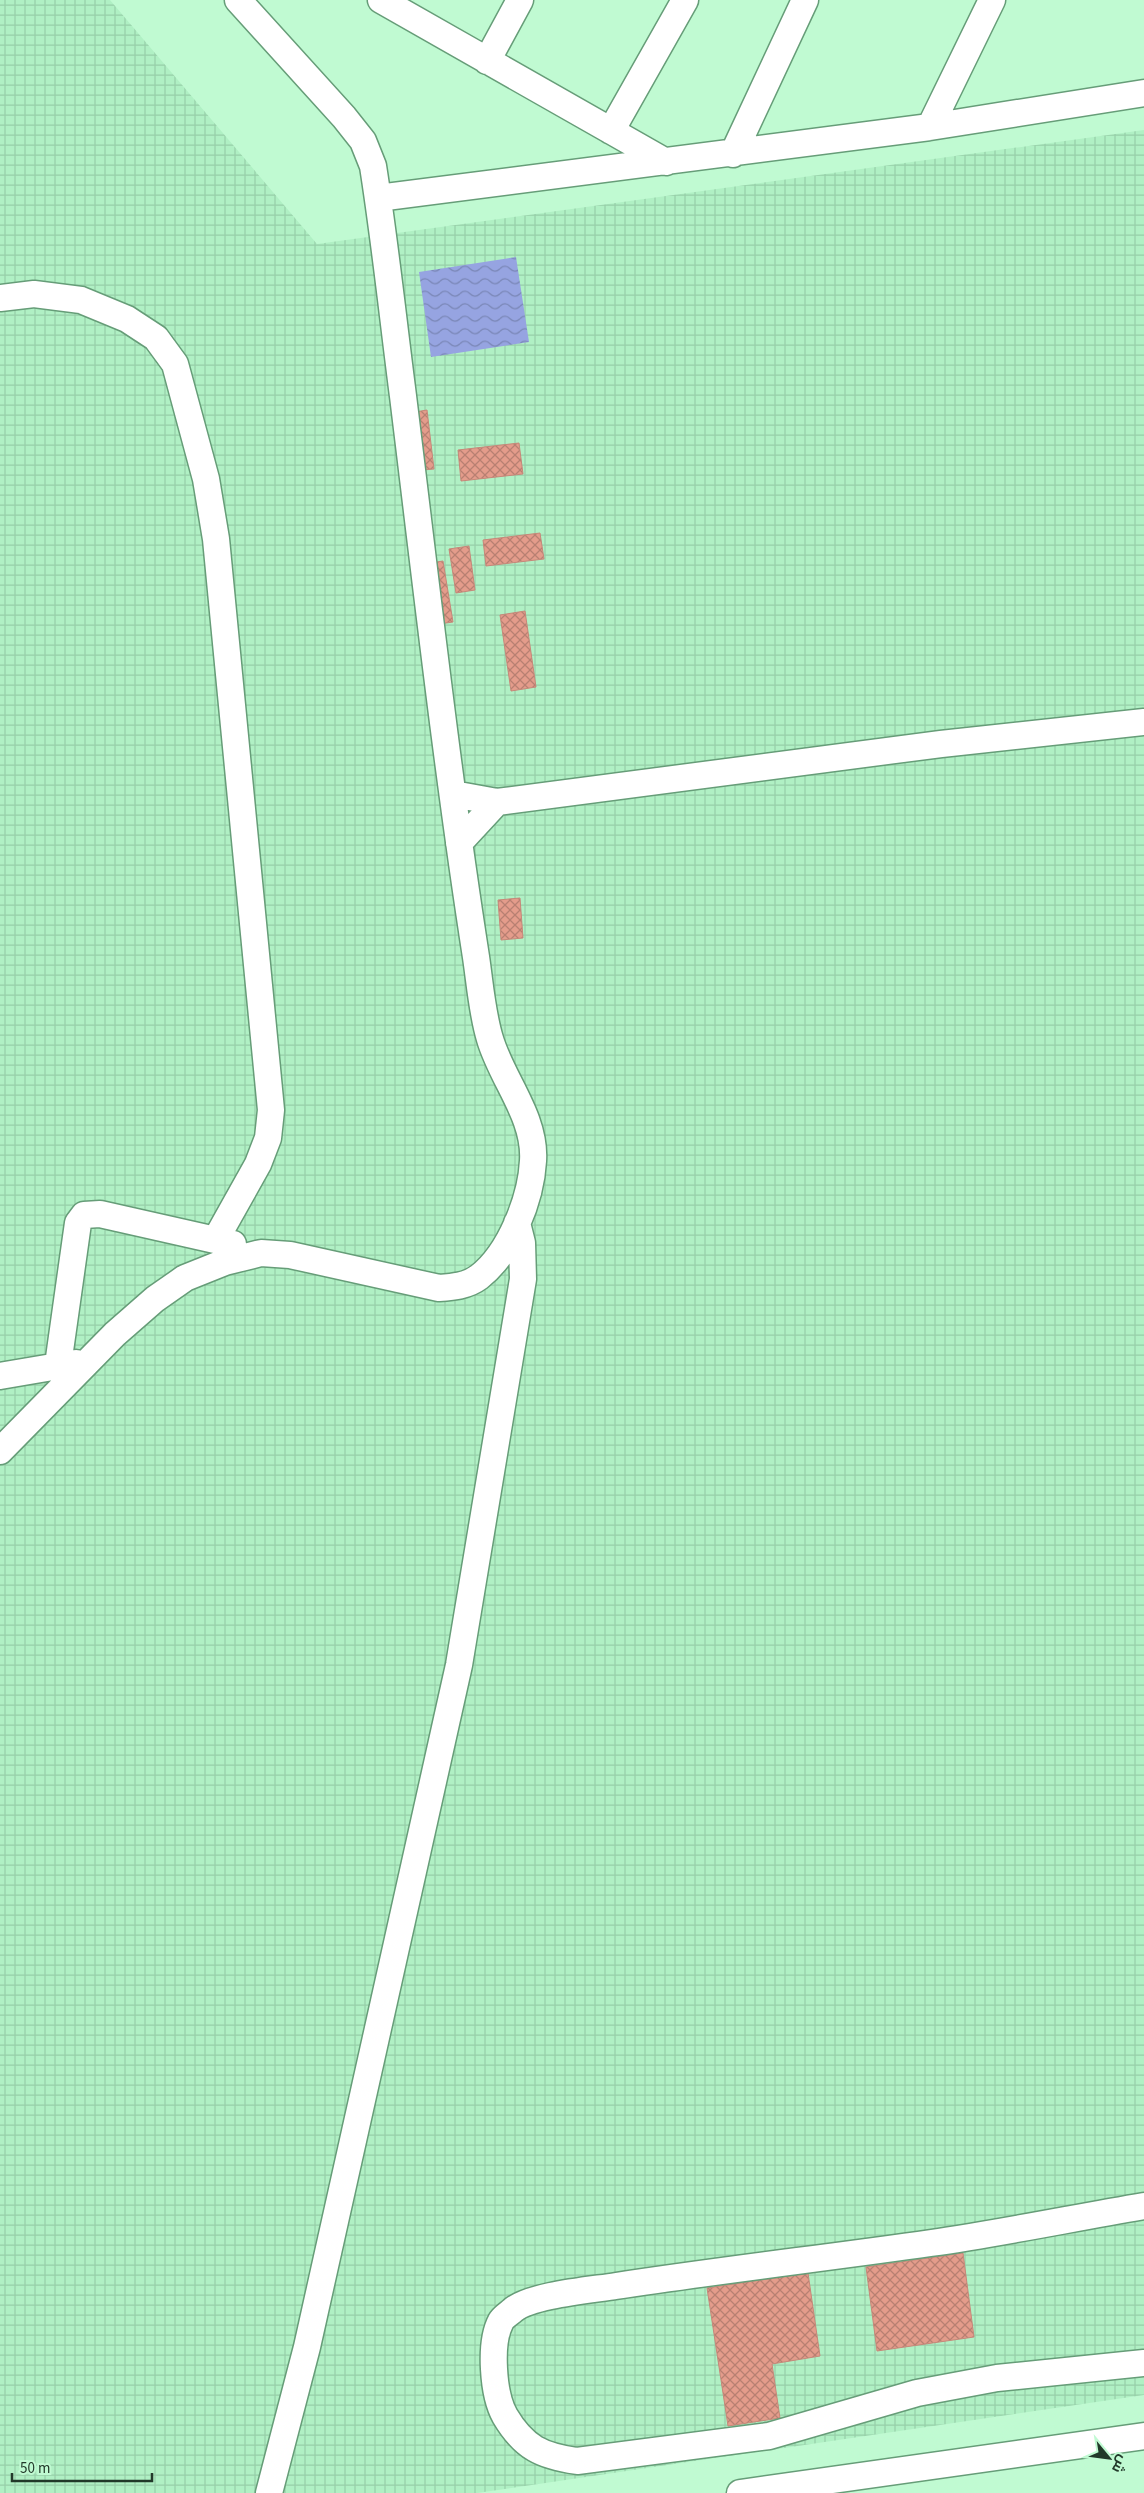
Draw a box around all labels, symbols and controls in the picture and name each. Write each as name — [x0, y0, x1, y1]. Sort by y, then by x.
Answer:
north arrow — [1084, 2433, 1134, 2483]
scale bar — [12, 2450, 152, 2482]
text: ش — [1106, 2451, 1133, 2477]
text: 50 m — [20, 2458, 50, 2479]

